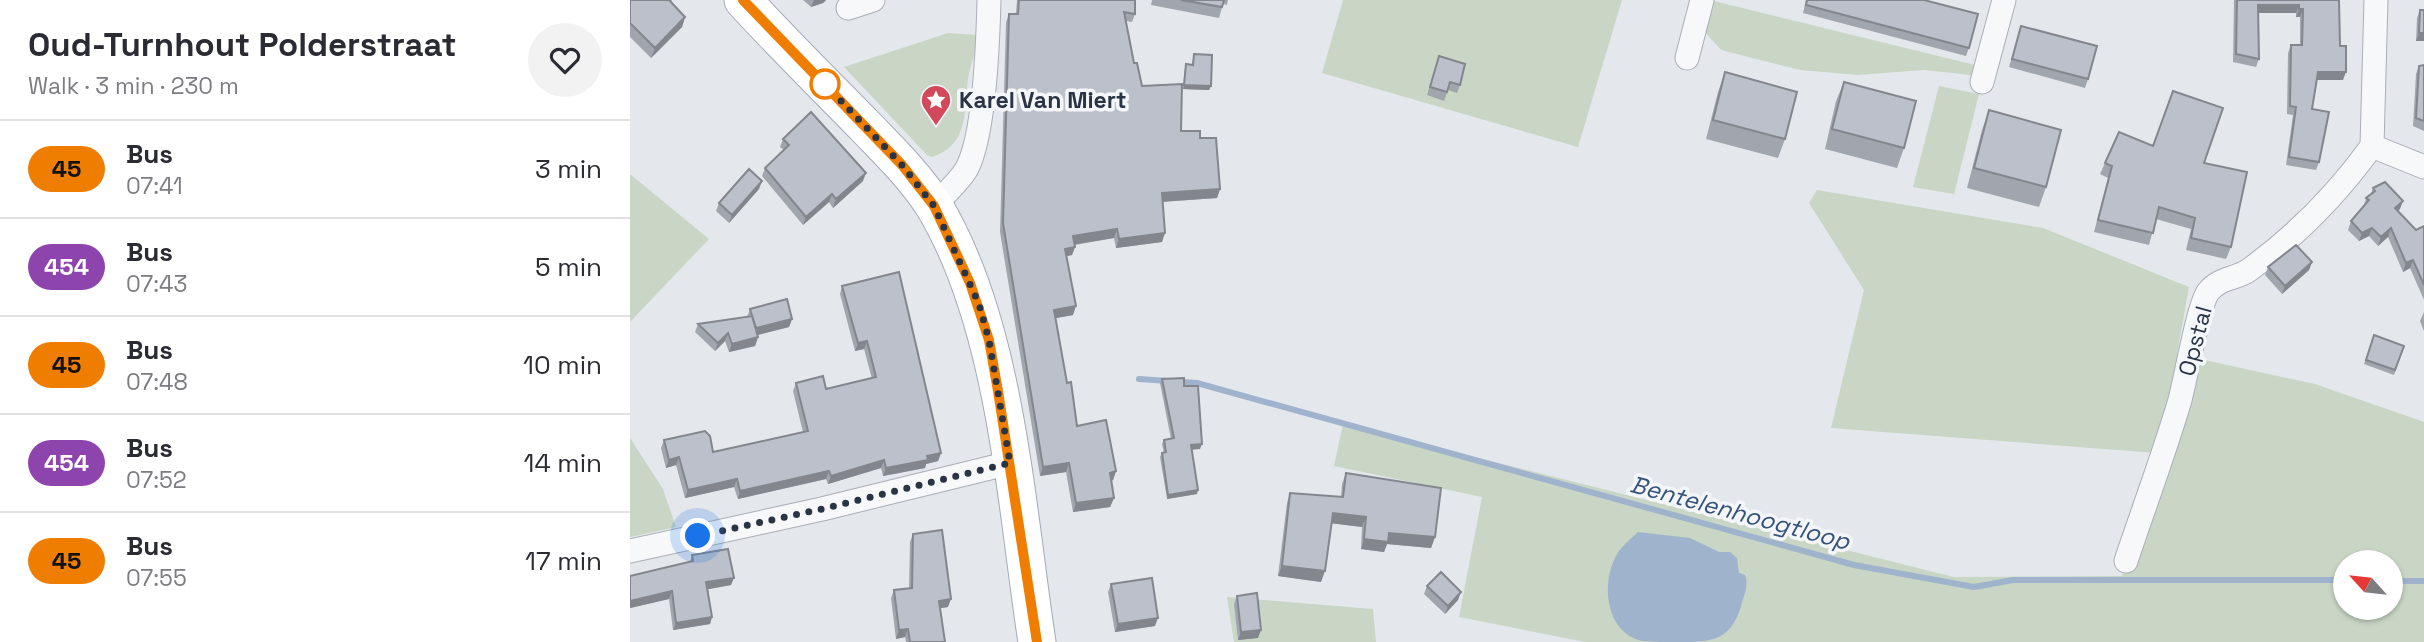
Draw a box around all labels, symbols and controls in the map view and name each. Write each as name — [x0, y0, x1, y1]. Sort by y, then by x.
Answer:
button: heart — [528, 23, 602, 97]
text: Oud-Turnhout Polderstraat — [28, 24, 456, 66]
unlabelled marker — [810, 69, 840, 99]
text: Walk · 3 min · 230 m — [28, 71, 239, 101]
place icon: Karel Van Miert — [919, 83, 953, 127]
place label: Karel Van Miert — [959, 85, 1126, 115]
text: Bus — [126, 137, 173, 171]
text: 3 min — [535, 152, 602, 186]
text: 45 — [52, 153, 81, 184]
text: 07:41 — [126, 171, 183, 201]
text: Bus — [126, 235, 173, 269]
text: 5 min — [535, 250, 602, 284]
text: 454 — [44, 251, 89, 282]
text: 07:43 — [126, 269, 187, 299]
street label: Opstal — [2171, 303, 2219, 379]
text: Bus — [126, 333, 173, 367]
text: 10 min — [523, 348, 602, 382]
text: 45 — [52, 349, 81, 380]
text: 07:48 — [126, 367, 188, 397]
text: Bus — [126, 431, 173, 465]
text: 14 min — [524, 446, 602, 480]
text: 454 — [44, 447, 89, 478]
text: 07:52 — [126, 465, 187, 495]
water label: Bentelenhoogtloop — [1627, 468, 1855, 557]
your location — [680, 518, 715, 553]
text: Bus — [126, 529, 173, 563]
text: 17 min — [525, 544, 602, 578]
text: 45 — [52, 545, 81, 576]
north arrow — [2333, 550, 2403, 620]
map controls — [2333, 550, 2403, 620]
text: 07:55 — [126, 563, 187, 593]

